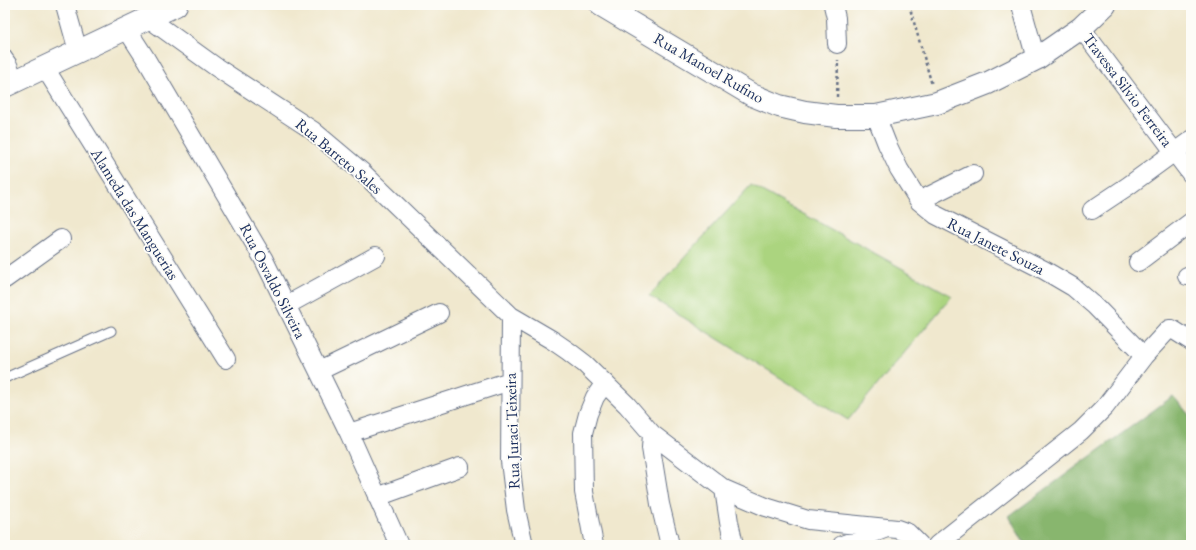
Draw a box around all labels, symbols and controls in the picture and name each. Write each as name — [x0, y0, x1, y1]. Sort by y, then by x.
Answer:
street label: Rua Manoel Rufino — [650, 28, 768, 108]
street label: Travessa Silvio Ferreira — [1078, 29, 1178, 152]
street label: Rua Barreto Sales — [291, 113, 387, 199]
street label: Alameda das Manguerias — [85, 143, 184, 284]
street label: Rua Janete Souza — [944, 212, 1049, 280]
street label: Rua Osvaldo Silveira — [235, 220, 311, 343]
street label: Rua Juraci Teixeira — [499, 372, 525, 489]

